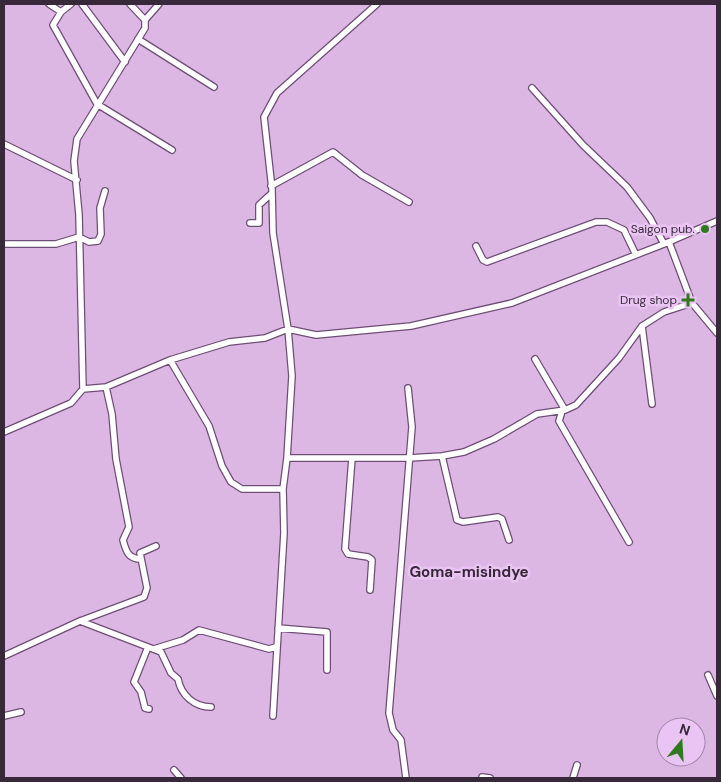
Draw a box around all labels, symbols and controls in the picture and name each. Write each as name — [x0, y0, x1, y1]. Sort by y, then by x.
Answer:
place label: Saigon pub. — [631, 221, 695, 237]
marker: Saigon pub. — [699, 223, 711, 235]
place label: Drug shop — [620, 292, 677, 308]
marker: Drug shop — [681, 293, 695, 307]
district label: Goma-misindye — [409, 562, 529, 582]
north arrow — [656, 717, 706, 767]
text: N — [677, 719, 693, 740]

